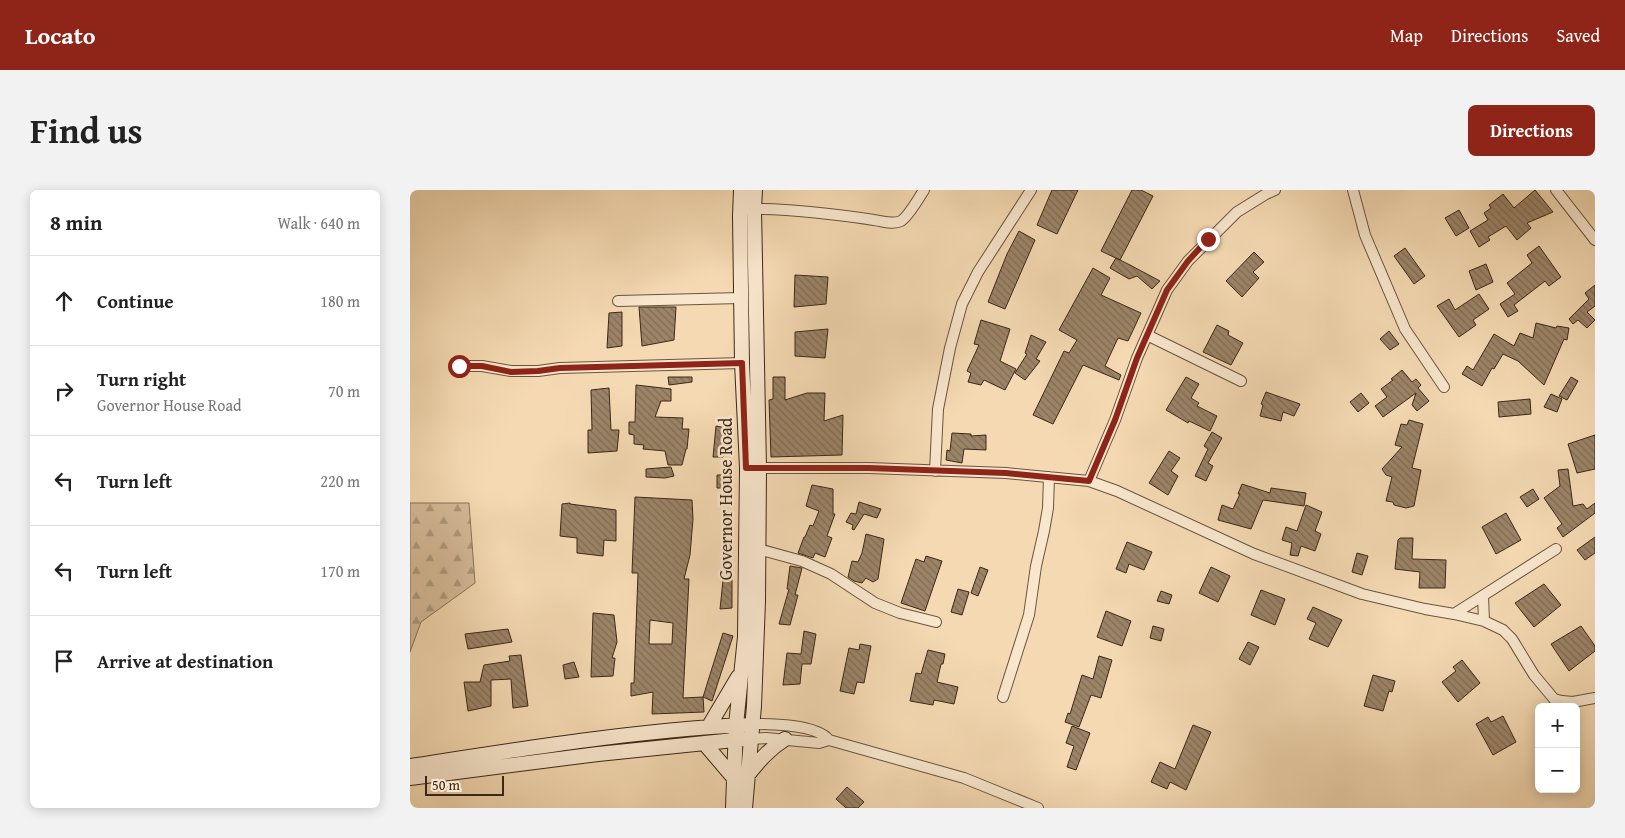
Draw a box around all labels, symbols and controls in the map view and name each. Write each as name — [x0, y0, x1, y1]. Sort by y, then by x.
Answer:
text: Locato — [25, 18, 96, 53]
text: Map — [1390, 22, 1423, 49]
text: Directions — [1451, 22, 1528, 49]
text: Saved — [1556, 22, 1600, 49]
text: Find us — [30, 105, 143, 156]
button: Directions — [1468, 105, 1595, 156]
text: 8 min — [50, 207, 102, 238]
text: Walk · 640 m — [277, 211, 360, 235]
route end — [1197, 228, 1220, 251]
icon: ahead — [50, 287, 78, 315]
text: Continue — [97, 287, 174, 315]
text: 180 m — [320, 289, 360, 313]
route start — [448, 355, 471, 378]
text: Turn right — [97, 365, 186, 393]
icon: right — [50, 377, 78, 405]
text: 70 m — [328, 379, 360, 403]
text: Governor House Road — [97, 393, 242, 417]
street label: Governor House Road — [712, 417, 739, 580]
icon: left — [50, 467, 78, 495]
text: Turn left — [97, 467, 172, 495]
text: 220 m — [320, 469, 360, 493]
icon: left — [50, 557, 78, 585]
text: Turn left — [97, 557, 172, 585]
text: 170 m — [320, 559, 360, 583]
icon: arrive — [50, 647, 78, 675]
text: Arrive at destination — [97, 647, 273, 675]
map controls — [1535, 703, 1580, 793]
button: + — [1535, 703, 1580, 748]
button: − — [1535, 748, 1580, 793]
scale bar — [425, 773, 504, 796]
text: 50 m — [432, 775, 460, 795]

